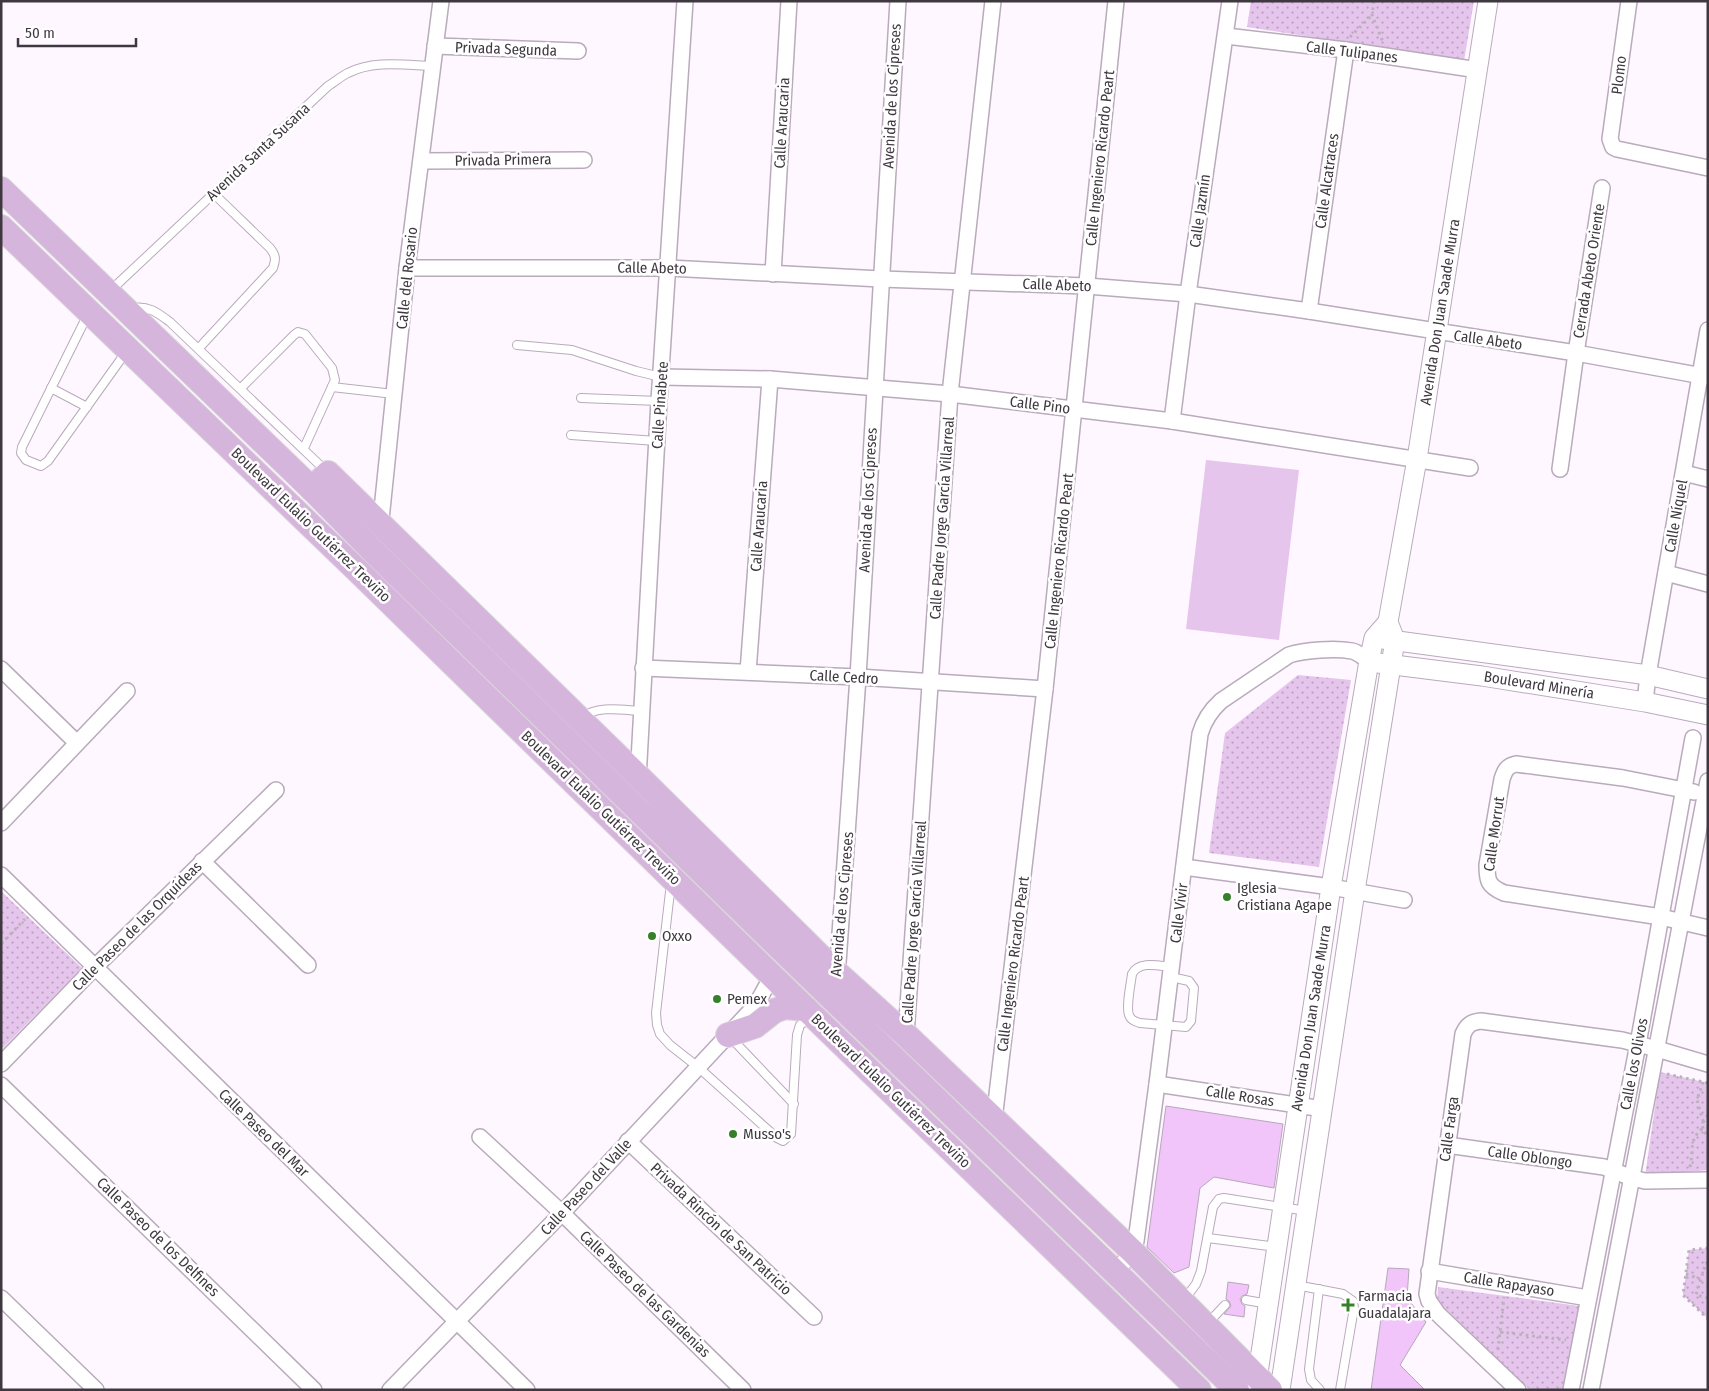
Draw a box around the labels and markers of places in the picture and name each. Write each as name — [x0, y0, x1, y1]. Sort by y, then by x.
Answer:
place label: Iglesia Cristiana Agape — [1237, 879, 1332, 914]
marker: Iglesia Cristiana Agape — [1221, 891, 1233, 903]
place label: Oxxo — [662, 927, 692, 945]
marker: Oxxo — [646, 930, 658, 942]
place label: Pemex — [727, 990, 768, 1008]
marker: Pemex — [711, 993, 723, 1005]
place label: Musso's — [743, 1125, 791, 1143]
marker: Musso's — [727, 1128, 739, 1140]
place label: Farmacia Guadalajara — [1358, 1287, 1431, 1322]
marker: Farmacia Guadalajara — [1342, 1299, 1354, 1311]

